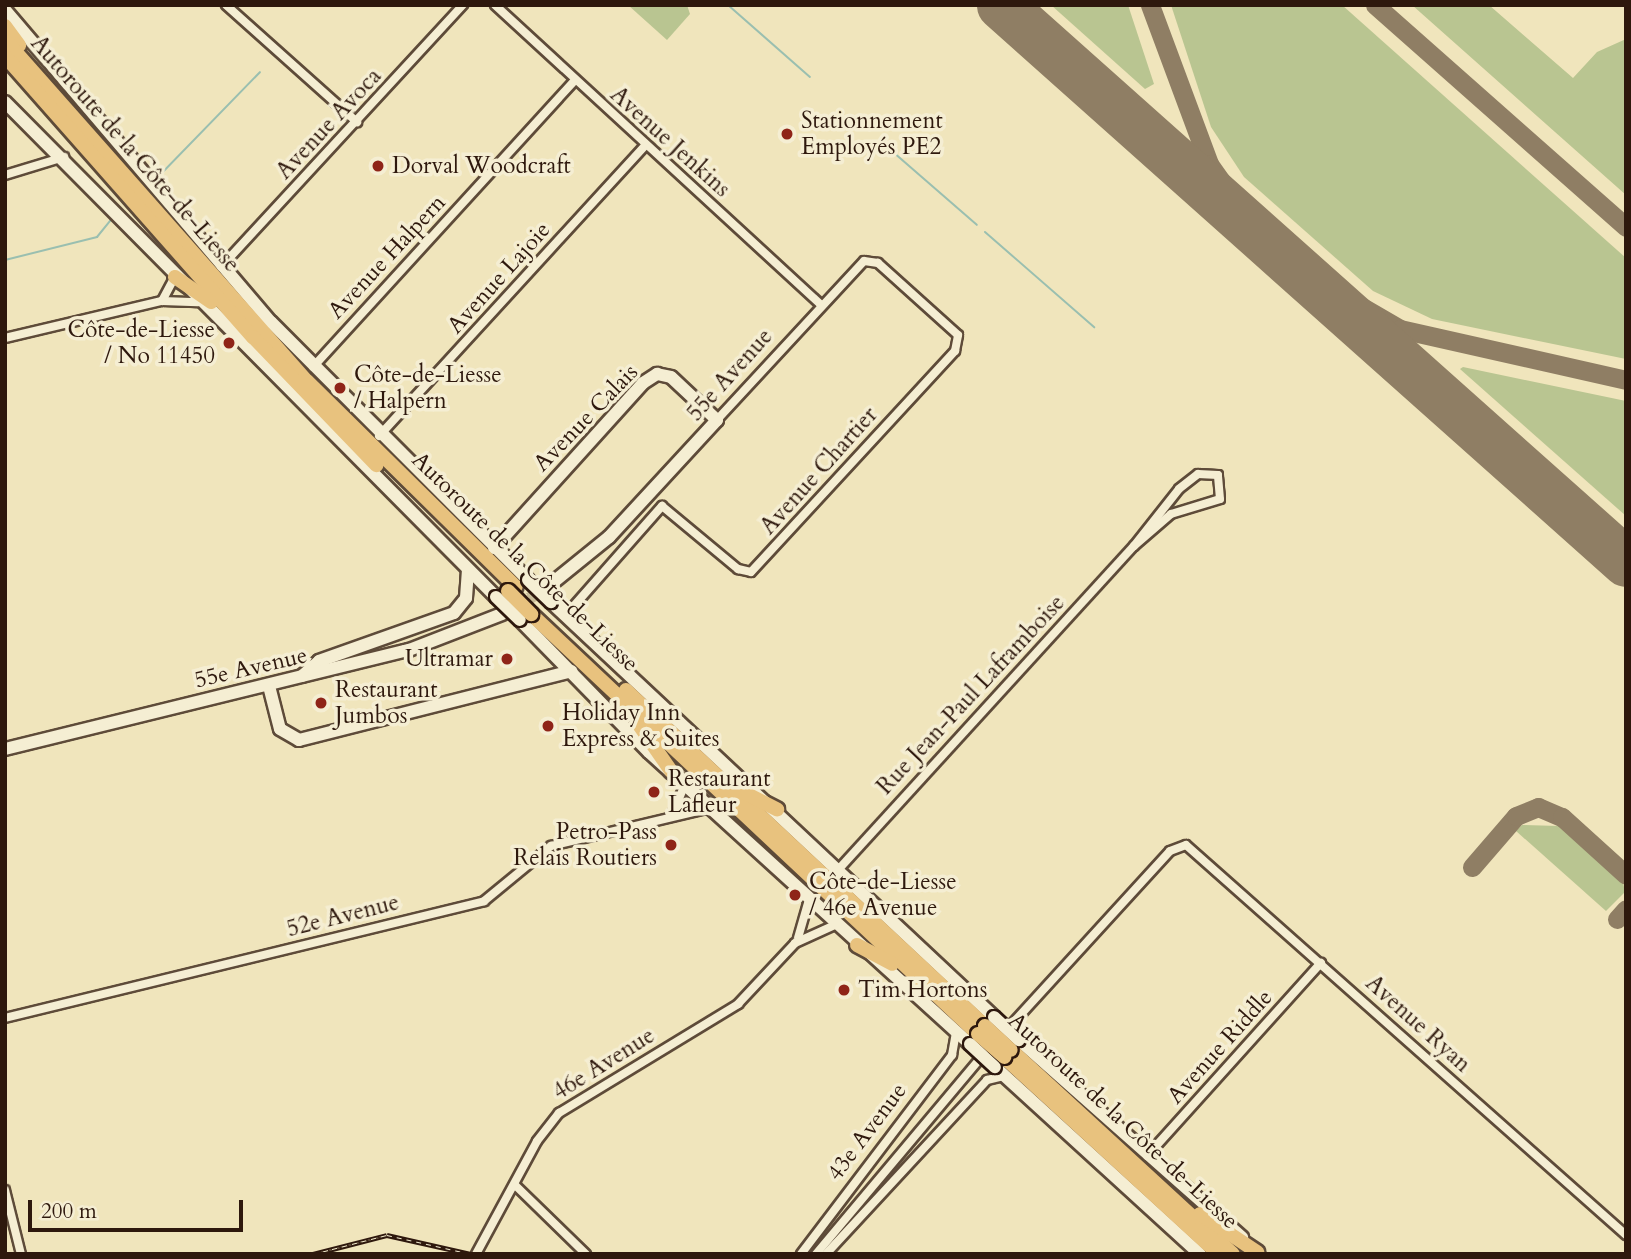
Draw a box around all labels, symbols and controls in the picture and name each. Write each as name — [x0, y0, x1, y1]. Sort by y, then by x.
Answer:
street label: Autoroute de la Côte-de-Liesse — [25, 30, 245, 278]
street label: Avenue Avoca — [271, 63, 387, 185]
street label: Avenue Jenkins — [604, 81, 736, 203]
place label: Stationnement Employés PE2 — [801, 107, 943, 161]
marker: Stationnement Employés PE2 — [779, 126, 795, 142]
place label: Dorval Woodcraft — [392, 152, 571, 180]
marker: Dorval Woodcraft — [370, 158, 386, 174]
street label: Avenue Halpern — [322, 189, 452, 325]
street label: Avenue Lajoie — [442, 217, 556, 339]
place label: Côte-de-Liesse / No 11450 — [67, 316, 215, 370]
street label: 55e Avenue — [681, 323, 779, 427]
marker: Côte-de-Liesse / No 11450 — [221, 335, 237, 351]
street label: Avenue Calais — [528, 359, 644, 477]
place label: Côte-de-Liesse / Halpern — [354, 361, 502, 415]
marker: Côte-de-Liesse / Halpern — [332, 380, 348, 396]
street label: Avenue Chartier — [755, 402, 883, 540]
street label: Autoroute de la Côte-de-Liesse — [406, 446, 644, 678]
street label: Rue Jean-Paul Laframboise — [871, 589, 1071, 801]
street label: 55e Avenue — [192, 642, 310, 694]
place label: Ultramar — [405, 645, 493, 673]
marker: Ultramar — [499, 651, 515, 667]
place label: Restaurant Jumbos — [335, 676, 438, 730]
marker: Restaurant Jumbos — [313, 695, 329, 711]
place label: Holiday Inn Express & Suites — [562, 699, 720, 753]
marker: Holiday Inn Express & Suites — [540, 718, 556, 734]
place label: Restaurant Lafleur — [668, 765, 771, 819]
marker: Restaurant Lafleur — [646, 784, 662, 800]
place label: Petro-Pass Relais Routiers — [513, 818, 657, 872]
marker: Petro-Pass Relais Routiers — [663, 837, 679, 853]
place label: Côte-de-Liesse / 46e Avenue — [809, 868, 957, 922]
marker: Côte-de-Liesse / 46e Avenue — [787, 887, 803, 903]
street label: 52e Avenue — [284, 889, 402, 943]
street label: Avenue Ryan — [1360, 970, 1476, 1078]
place label: Tim Hortons — [858, 976, 987, 1004]
marker: Tim Hortons — [836, 982, 852, 998]
street label: Avenue Riddle — [1162, 984, 1278, 1110]
street label: Autoroute de la Côte-de-Liesse — [1002, 1007, 1244, 1235]
street label: 46e Avenue — [548, 1022, 660, 1106]
street label: 43e Avenue — [821, 1078, 913, 1186]
scale bar — [32, 1186, 247, 1230]
text: 200 m — [41, 1197, 97, 1226]

